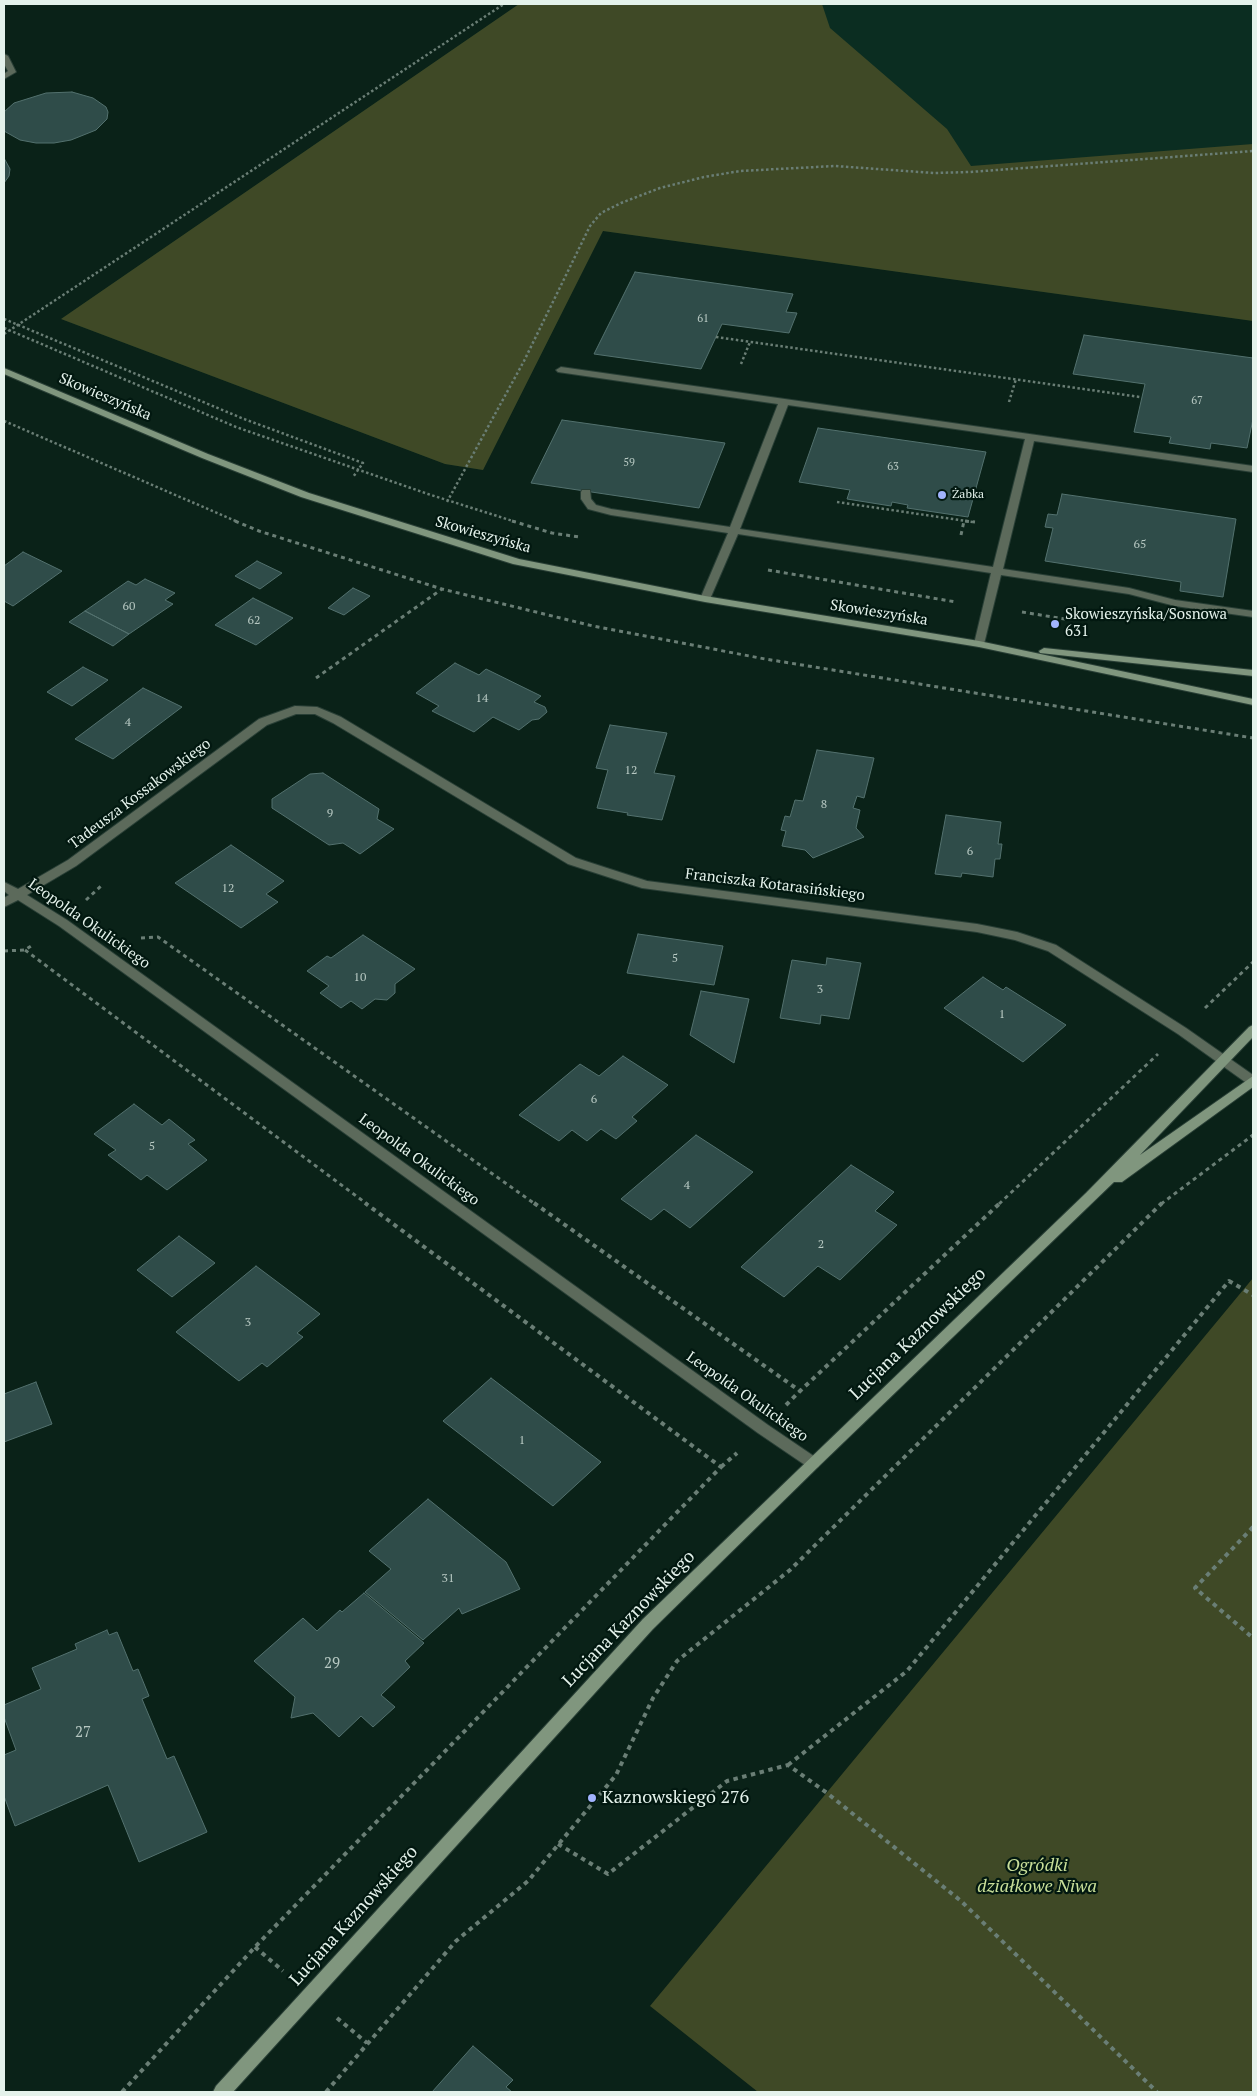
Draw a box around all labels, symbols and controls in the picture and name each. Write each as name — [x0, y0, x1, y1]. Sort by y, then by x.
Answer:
house number: 61 — [697, 312, 709, 326]
street label: Skowieszyńska — [56, 369, 154, 425]
house number: 67 — [1191, 394, 1203, 408]
house number: 59 — [623, 456, 635, 470]
house number: 63 — [887, 460, 899, 474]
place label: Żabka — [952, 488, 984, 502]
marker: Żabka — [936, 489, 948, 501]
street label: Skowieszyńska — [433, 513, 533, 557]
house number: 65 — [1134, 538, 1146, 552]
street label: Skowieszyńska — [829, 596, 929, 630]
house number: 60 — [123, 600, 135, 614]
place label: Skowieszyńska/Sosnowa 631 — [1065, 606, 1227, 641]
house number: 62 — [248, 614, 260, 628]
marker: Skowieszyńska/Sosnowa 631 — [1049, 618, 1061, 630]
house number: 14 — [476, 692, 488, 706]
house number: 4 — [125, 716, 131, 730]
street label: Tadeusza Kossakowskiego — [66, 735, 214, 853]
house number: 12 — [625, 764, 637, 778]
house number: 8 — [821, 798, 827, 812]
house number: 9 — [327, 807, 333, 821]
house number: 6 — [967, 845, 973, 859]
street label: Franciszka Kotarasińskiego — [684, 865, 866, 905]
street label: Leopolda Okulickiego — [25, 875, 153, 973]
house number: 12 — [222, 882, 234, 896]
house number: 5 — [672, 952, 678, 966]
house number: 10 — [354, 971, 366, 985]
house number: 3 — [817, 983, 823, 997]
house number: 1 — [999, 1008, 1005, 1022]
house number: 6 — [591, 1093, 597, 1107]
street label: Leopolda Okulickiego — [355, 1110, 483, 1210]
house number: 5 — [149, 1140, 155, 1154]
house number: 4 — [684, 1179, 690, 1193]
house number: 2 — [818, 1238, 824, 1252]
street label: Lucjana Kaznowskiego — [845, 1263, 991, 1405]
house number: 3 — [245, 1316, 251, 1330]
street label: Leopolda Okulickiego — [683, 1348, 811, 1446]
house number: 1 — [519, 1434, 525, 1448]
street label: Lucjana Kaznowskiego — [558, 1546, 700, 1692]
house number: 31 — [442, 1572, 454, 1586]
house number: 29 — [324, 1655, 340, 1673]
house number: 27 — [75, 1724, 91, 1742]
place label: Kaznowskiego 276 — [602, 1787, 749, 1809]
marker: Kaznowskiego 276 — [586, 1792, 598, 1804]
street label: Lucjana Kaznowskiego — [285, 1842, 423, 1990]
park label: Ogródki działkowe Niwa — [977, 1855, 1097, 1898]

